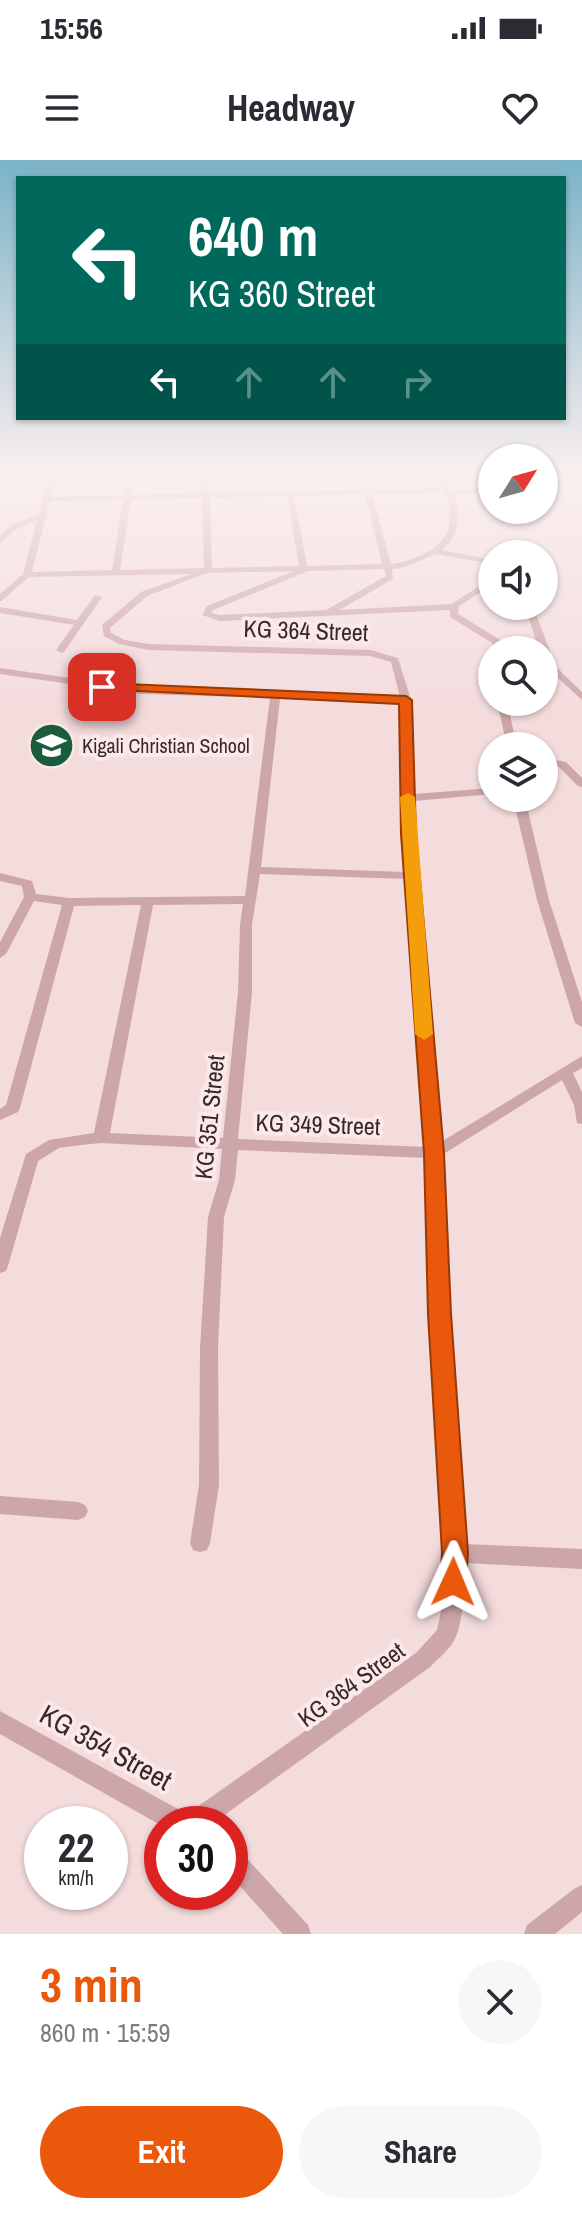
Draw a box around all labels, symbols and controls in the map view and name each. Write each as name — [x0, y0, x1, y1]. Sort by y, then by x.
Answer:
text: 15:56 — [40, 8, 103, 48]
text: Headway — [227, 84, 355, 132]
icon: menu — [40, 86, 84, 130]
icon: heart — [498, 86, 542, 130]
text: 640 m — [188, 198, 318, 273]
icon: left — [56, 208, 160, 312]
text: KG 360 Street — [188, 270, 375, 318]
icon: left — [143, 360, 187, 404]
icon: ahead — [227, 360, 271, 404]
icon: ahead — [311, 360, 355, 404]
icon: right — [395, 360, 439, 404]
north arrow — [478, 444, 558, 524]
map controls — [478, 444, 558, 812]
button: sound — [478, 540, 558, 620]
street label: KG 364 Street — [243, 612, 369, 648]
button: search — [478, 636, 558, 716]
pin — [68, 653, 136, 721]
icon: arrive — [80, 665, 124, 709]
school or university icon: Kigali Christian School — [27, 721, 75, 769]
place label: Kigali Christian School — [82, 732, 250, 759]
button: layers — [478, 732, 558, 812]
street label: KG 351 Street — [187, 1053, 231, 1181]
street label: KG 349 Street — [255, 1106, 381, 1142]
position arrow — [411, 1540, 495, 1624]
street label: KG 364 Street — [291, 1634, 411, 1734]
street label: KG 354 Street — [33, 1695, 179, 1799]
speed limit sign: 30 — [144, 1806, 248, 1910]
text: 22 — [58, 1821, 94, 1874]
text: km/h — [58, 1864, 94, 1891]
text: 3 min — [40, 1952, 143, 2017]
button: close — [458, 1960, 542, 2044]
text: 860 m · 15:59 — [40, 2015, 170, 2050]
button: Exit — [40, 2106, 283, 2198]
button: Share — [299, 2106, 542, 2198]

